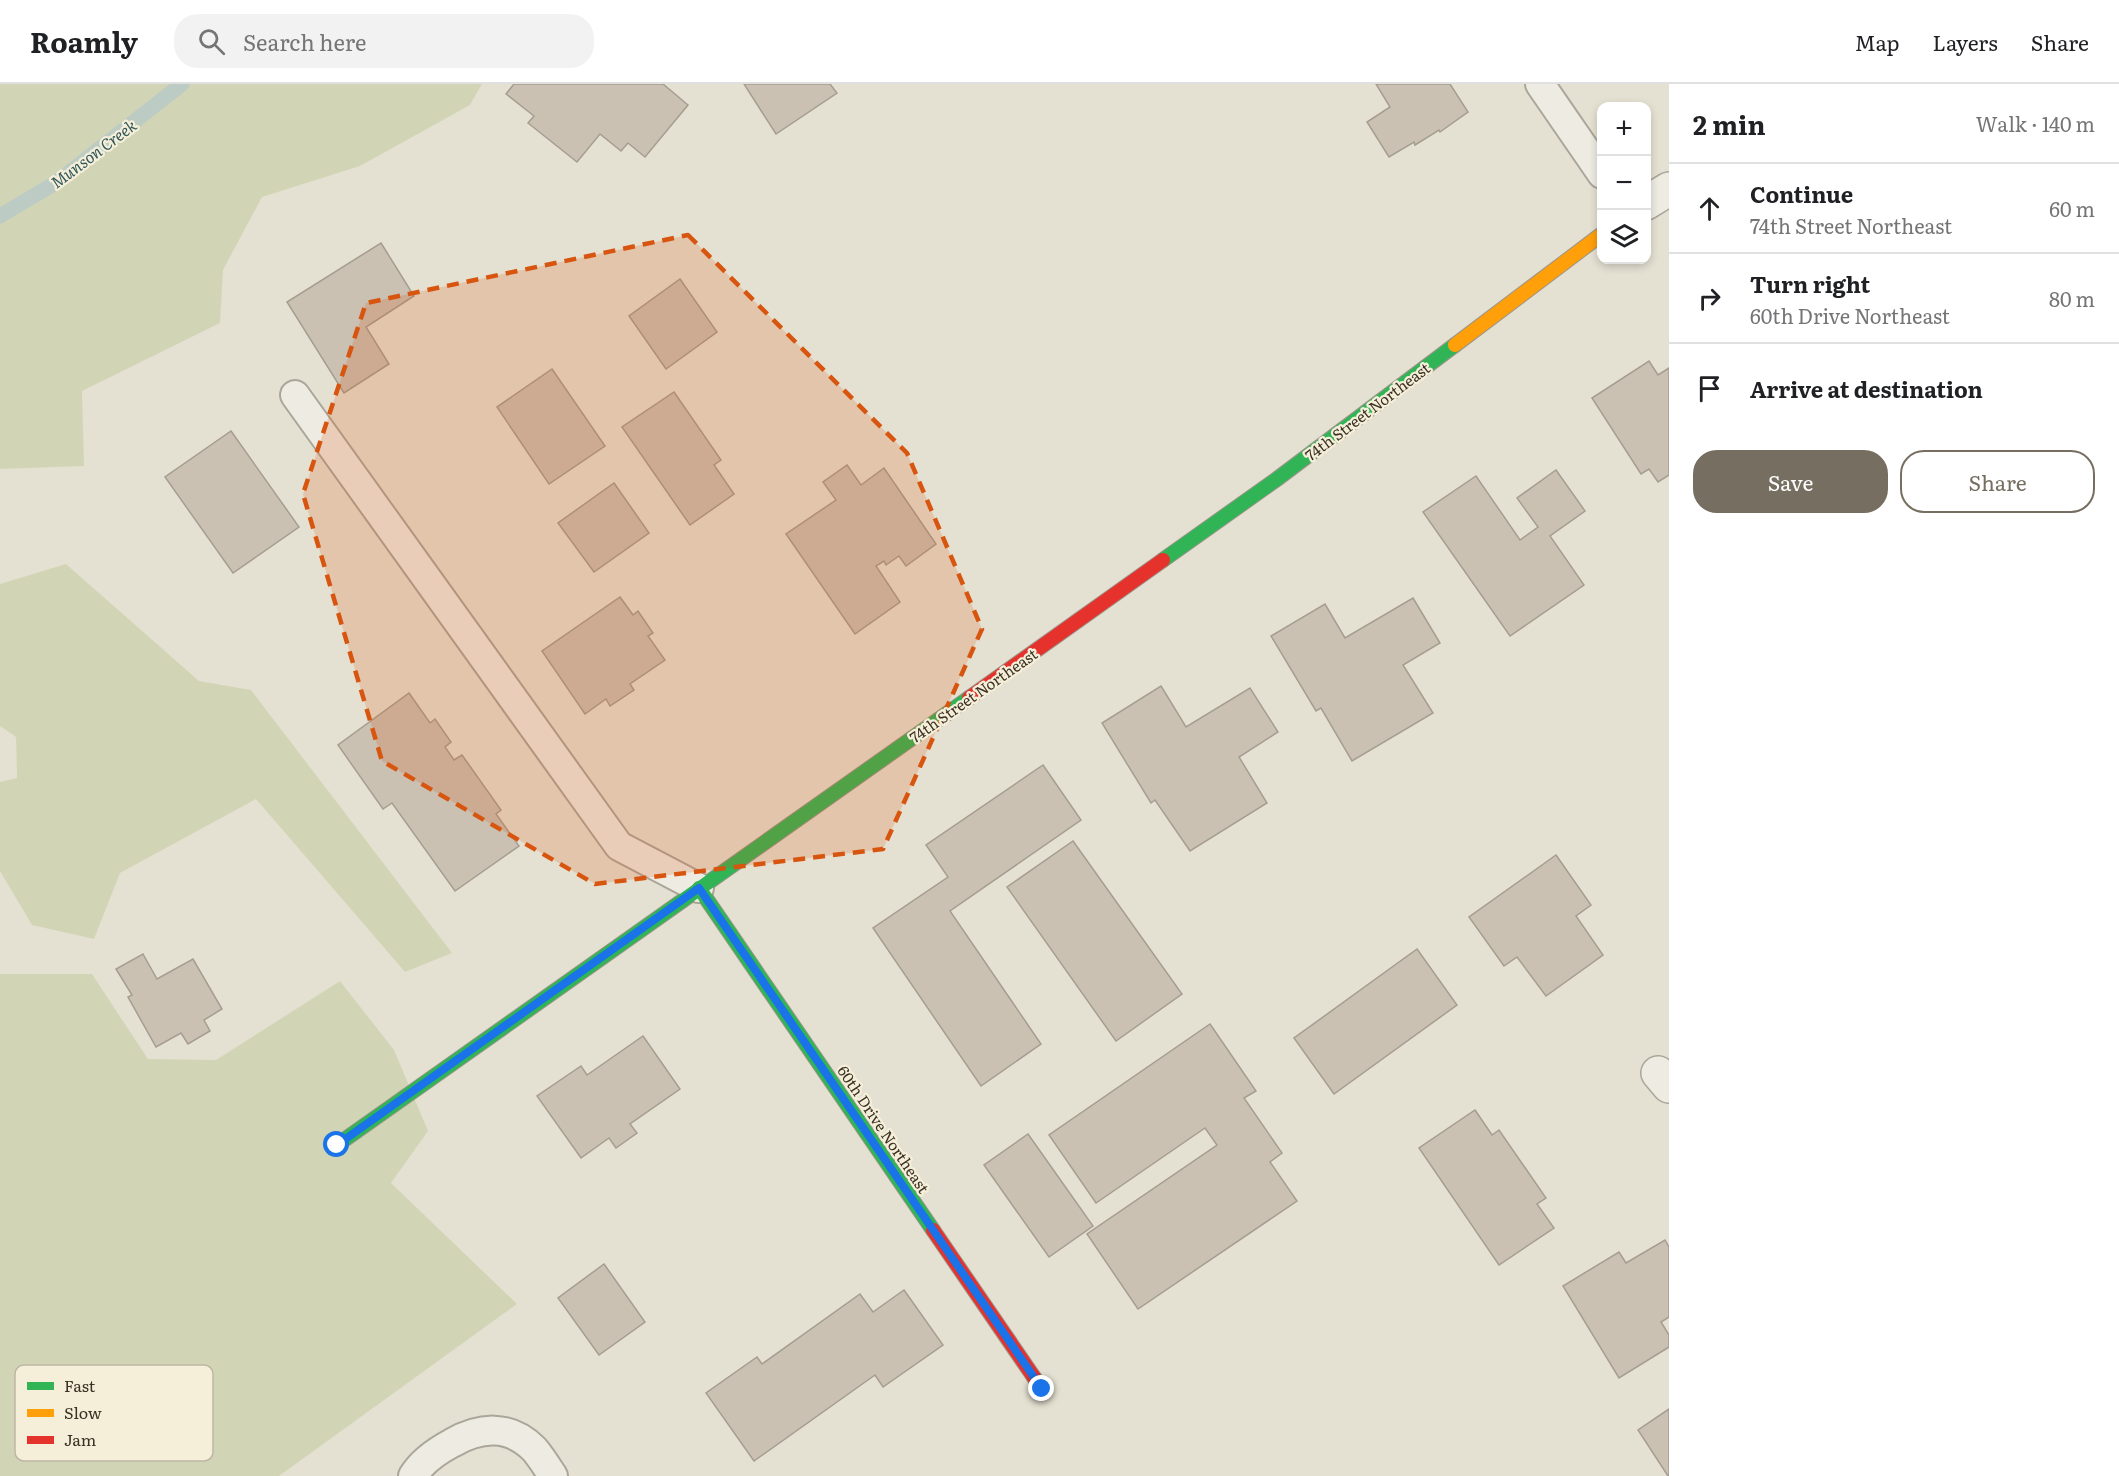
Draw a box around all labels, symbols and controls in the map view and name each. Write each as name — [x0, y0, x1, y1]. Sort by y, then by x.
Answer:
search box — [174, 14, 594, 68]
text: Roamly — [30, 20, 138, 62]
icon: search — [195, 25, 228, 58]
text: Search here — [243, 25, 366, 58]
text: Map — [1855, 26, 1900, 57]
text: Layers — [1933, 26, 1998, 57]
text: Share — [2031, 26, 2089, 57]
map controls — [1597, 102, 1651, 264]
button: + — [1597, 102, 1651, 156]
text: 2 min — [1693, 104, 1766, 143]
text: Walk · 140 m — [1976, 108, 2095, 138]
water label: Munson Creek — [45, 113, 141, 193]
button: − — [1597, 156, 1651, 210]
text: Continue — [1750, 177, 1853, 210]
icon: ahead — [1693, 192, 1726, 225]
text: 60 m — [2049, 193, 2095, 223]
button: layers — [1597, 210, 1651, 264]
text: 74th Street Northeast — [1750, 210, 1952, 240]
text: Turn right — [1750, 267, 1870, 300]
icon: right — [1693, 282, 1726, 315]
text: 80 m — [2049, 283, 2095, 313]
text: 60th Drive Northeast — [1750, 300, 1950, 330]
street label: 74th Street Northeast — [1300, 356, 1434, 466]
icon: arrive — [1693, 372, 1726, 405]
text: Arrive at destination — [1750, 372, 1983, 405]
button: Save — [1693, 450, 1888, 513]
button: Share — [1900, 450, 2095, 513]
street label: 74th Street Northeast — [904, 642, 1042, 748]
street label: 60th Drive Northeast — [833, 1060, 935, 1198]
route start — [323, 1131, 349, 1157]
legend — [15, 1365, 213, 1461]
text: Fast — [64, 1373, 96, 1397]
route end — [1028, 1375, 1054, 1401]
text: Slow — [64, 1400, 102, 1424]
text: Jam — [64, 1427, 97, 1451]

